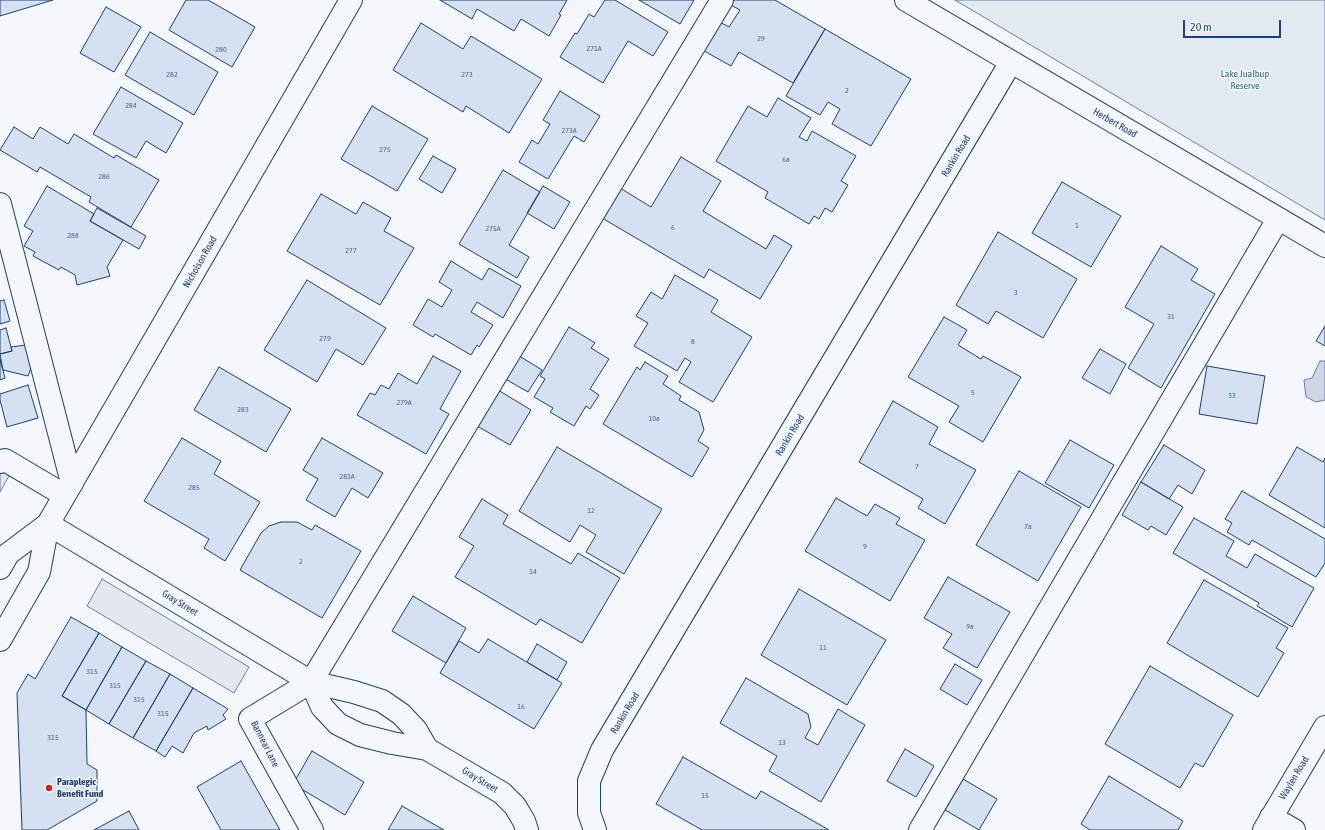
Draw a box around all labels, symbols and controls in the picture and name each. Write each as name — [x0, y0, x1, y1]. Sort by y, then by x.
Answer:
scale bar — [1185, 12, 1283, 38]
text: 20 m — [1190, 20, 1212, 34]
house number: 29 — [757, 33, 765, 43]
house number: 271A — [586, 43, 602, 53]
house number: 280 — [215, 44, 227, 54]
park label: Lake Jualbup Reserve — [1221, 68, 1269, 92]
house number: 282 — [166, 69, 178, 79]
house number: 273 — [461, 69, 473, 79]
house number: 2 — [845, 85, 849, 95]
house number: 284 — [125, 100, 137, 110]
street label: Herbert Road — [1091, 106, 1139, 140]
house number: 273A — [561, 125, 577, 135]
street label: Rankin Road — [939, 133, 973, 179]
house number: 275 — [379, 144, 391, 154]
house number: 6a — [782, 154, 790, 164]
house number: 286 — [98, 171, 110, 181]
house number: 1 — [1075, 220, 1079, 230]
house number: 6 — [671, 222, 675, 232]
house number: 275A — [485, 223, 501, 233]
house number: 288 — [67, 230, 79, 240]
street label: Nicholson Road — [180, 234, 220, 290]
house number: 277 — [345, 245, 357, 255]
house number: 3 — [1014, 287, 1018, 297]
house number: 31 — [1167, 311, 1175, 321]
house number: 279 — [319, 333, 331, 343]
house number: 8 — [691, 336, 695, 346]
house number: 5 — [971, 387, 975, 397]
house number: 33 — [1228, 390, 1236, 400]
house number: 279A — [396, 397, 412, 407]
house number: 283 — [237, 404, 249, 414]
street label: Rankin Road — [773, 412, 807, 458]
house number: 10a — [648, 413, 660, 423]
house number: 7 — [915, 461, 919, 471]
house number: 283A — [339, 471, 355, 481]
house number: 285 — [188, 482, 200, 492]
house number: 12 — [587, 505, 595, 515]
house number: 7a — [1024, 521, 1032, 531]
house number: 9 — [863, 541, 867, 551]
house number: 2 — [299, 556, 303, 566]
house number: 14 — [529, 566, 537, 576]
street label: Gray Street — [160, 588, 200, 618]
house number: 9a — [966, 621, 974, 631]
house number: 11 — [819, 642, 827, 652]
house number: 315 — [86, 666, 98, 676]
house number: 315 — [109, 680, 121, 690]
street label: Rankin Road — [608, 690, 642, 736]
house number: 315 — [133, 694, 145, 704]
house number: 16 — [517, 701, 525, 711]
house number: 315 — [157, 708, 169, 718]
street label: Bannear Lane — [248, 719, 282, 769]
house number: 315 — [47, 732, 59, 742]
house number: 13 — [778, 737, 786, 747]
street label: Waylen Road — [1276, 754, 1312, 802]
street label: Gray Street — [460, 765, 500, 795]
place label: Paraplegic Benefit Fund — [57, 776, 103, 800]
marker: Paraplegic Benefit Fund — [44, 783, 54, 793]
house number: 15 — [701, 790, 709, 800]

